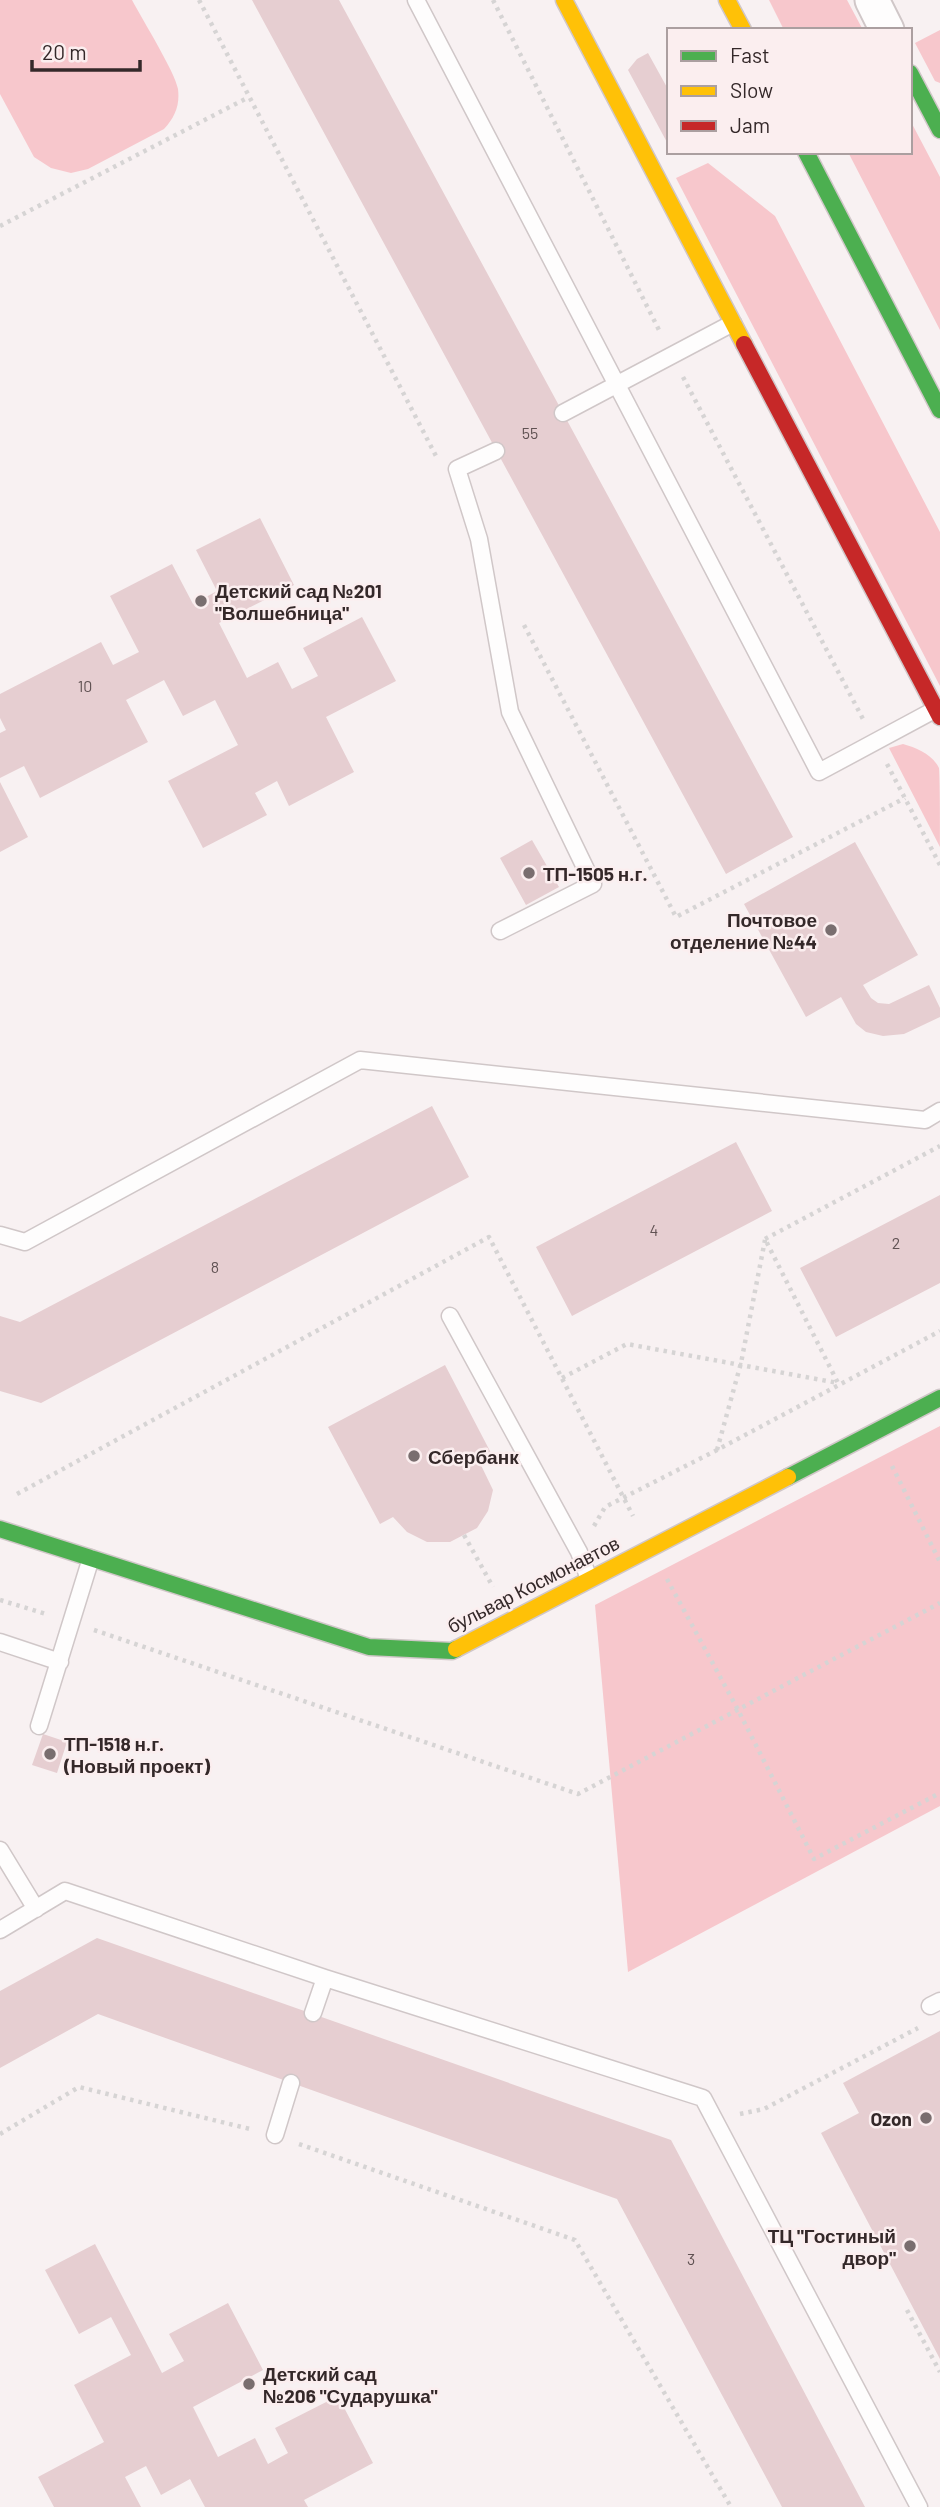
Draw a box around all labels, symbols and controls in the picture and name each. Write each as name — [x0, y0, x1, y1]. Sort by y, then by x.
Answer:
scale bar — [32, 28, 140, 72]
legend — [667, 28, 912, 154]
text: 20 m — [42, 39, 87, 64]
text: Fast — [730, 42, 770, 67]
text: Slow — [730, 77, 773, 102]
text: Jam — [730, 112, 770, 137]
house number: 55 — [522, 423, 538, 442]
place label: Детский сад №201 "Волшебница" — [215, 579, 382, 624]
marker: Детский сад №201 "Волшебница" — [193, 593, 209, 609]
house number: 10 — [78, 676, 92, 695]
place label: ТП-1505 н.г. — [543, 862, 648, 885]
marker: ТП-1505 н.г. — [521, 865, 537, 881]
place label: Почтовое отделение №44 — [670, 908, 817, 953]
marker: Почтовое отделение №44 — [823, 922, 839, 938]
house number: 4 — [650, 1220, 658, 1239]
house number: 2 — [892, 1233, 900, 1252]
house number: 8 — [211, 1257, 219, 1276]
place label: Сбербанк — [428, 1445, 519, 1468]
marker: Сбербанк — [406, 1448, 422, 1464]
street label: бульвар Космонавтов — [443, 1531, 623, 1637]
place label: ТП-1518 н.г. (Новый проект) — [63, 1732, 210, 1777]
marker: ТП-1518 н.г. (Новый проект) — [42, 1746, 58, 1762]
place label: Ozon — [870, 2107, 912, 2130]
marker: Ozon — [918, 2110, 934, 2126]
place label: ТЦ "Гостиный двор" — [768, 2224, 896, 2269]
marker: ТЦ "Гостиный двор" — [902, 2238, 918, 2254]
house number: 3 — [687, 2249, 695, 2268]
place label: Детский сад №206 "Сударушка" — [263, 2362, 438, 2407]
marker: Детский сад №206 "Сударушка" — [241, 2376, 257, 2392]

